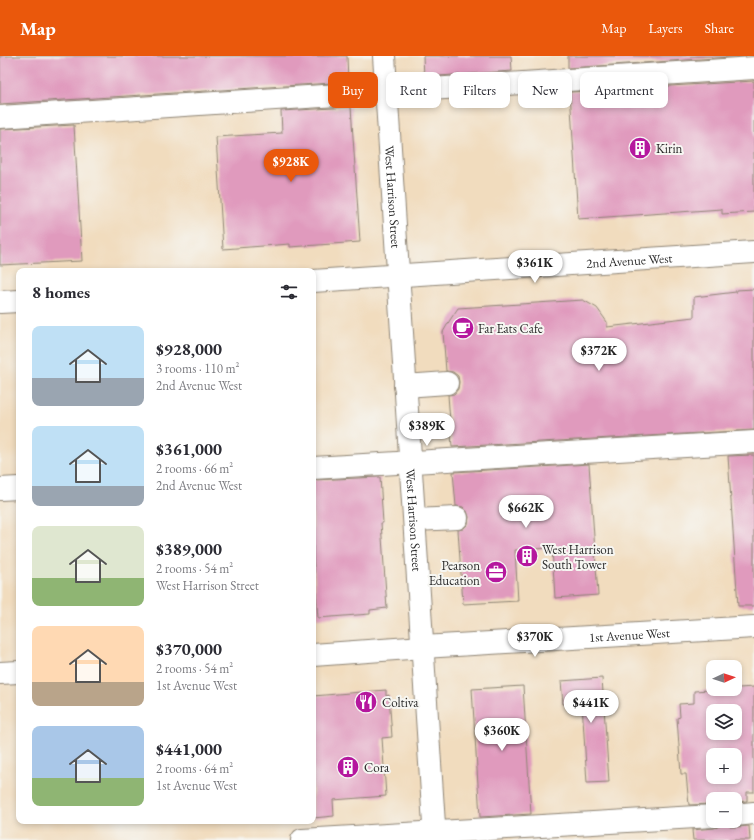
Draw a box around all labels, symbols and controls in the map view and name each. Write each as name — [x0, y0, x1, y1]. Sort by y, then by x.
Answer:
text: Map — [20, 16, 56, 41]
text: Map — [601, 19, 626, 37]
text: Layers — [648, 19, 683, 37]
text: Share — [705, 19, 734, 37]
chip: Buy — [328, 72, 378, 108]
chip: Rent — [386, 72, 441, 108]
chip: Filters — [449, 72, 510, 108]
chip: New — [518, 72, 572, 108]
chip: Apartment — [580, 72, 668, 108]
building icon: Kirin — [627, 135, 653, 161]
place label: Kirin — [656, 140, 683, 157]
street label: West Harrison Street — [381, 145, 405, 249]
pin: $928K — [263, 149, 319, 183]
text: $928K — [273, 153, 309, 170]
street label: 2nd Avenue West — [586, 249, 673, 272]
pin: $361K — [507, 250, 563, 284]
text: $361K — [517, 254, 553, 271]
text: 8 homes — [32, 281, 90, 303]
icon: filters — [278, 281, 300, 303]
cafe icon: Far Eats Cafe — [450, 315, 476, 341]
place label: Far Eats Cafe — [478, 320, 543, 337]
text: $928,000 — [156, 338, 222, 360]
pin: $372K — [571, 338, 627, 372]
icon: home — [64, 342, 112, 390]
text: $372K — [581, 342, 617, 359]
text: 3 rooms · 110 m² — [156, 360, 240, 377]
text: 2nd Avenue West — [156, 377, 242, 394]
pin: $389K — [399, 413, 455, 447]
text: $389K — [409, 417, 445, 434]
text: $361,000 — [156, 438, 222, 460]
icon: home — [64, 442, 112, 490]
text: 2 rooms · 66 m² — [156, 460, 233, 477]
street label: West Harrison Street — [402, 468, 426, 572]
text: 2nd Avenue West — [156, 477, 242, 494]
pin: $662K — [498, 495, 554, 529]
text: $662K — [508, 499, 544, 516]
text: $389,000 — [156, 538, 222, 560]
place label: West Harrison South Tower — [542, 541, 614, 573]
icon: home — [64, 542, 112, 590]
building icon: West Harrison South Tower — [514, 543, 540, 569]
place label: Pearson Education — [429, 557, 480, 589]
office icon: Pearson Education — [483, 559, 509, 585]
text: 2 rooms · 54 m² — [156, 560, 233, 577]
text: West Harrison Street — [156, 577, 259, 594]
pin: $370K — [507, 624, 563, 658]
street label: 1st Avenue West — [588, 624, 670, 645]
text: $370K — [517, 628, 553, 645]
text: $370,000 — [156, 638, 222, 660]
icon: home — [64, 642, 112, 690]
text: 2 rooms · 54 m² — [156, 660, 233, 677]
north arrow — [706, 660, 742, 696]
map controls — [706, 660, 742, 828]
text: 1st Avenue West — [156, 677, 237, 694]
restaurant icon: Coltiva — [353, 689, 379, 715]
pin: $441K — [563, 690, 619, 724]
place label: Coltiva — [382, 694, 419, 711]
text: $441K — [573, 694, 609, 711]
button: layers — [706, 704, 742, 740]
pin: $360K — [474, 718, 530, 752]
text: $360K — [484, 722, 520, 739]
text: $441,000 — [156, 738, 222, 760]
icon: home — [64, 742, 112, 790]
button: + — [706, 748, 742, 784]
building icon: Cora — [335, 754, 361, 780]
place label: Cora — [364, 759, 390, 776]
text: 2 rooms · 64 m² — [156, 760, 233, 777]
text: 1st Avenue West — [156, 777, 237, 794]
button: − — [706, 792, 742, 828]

